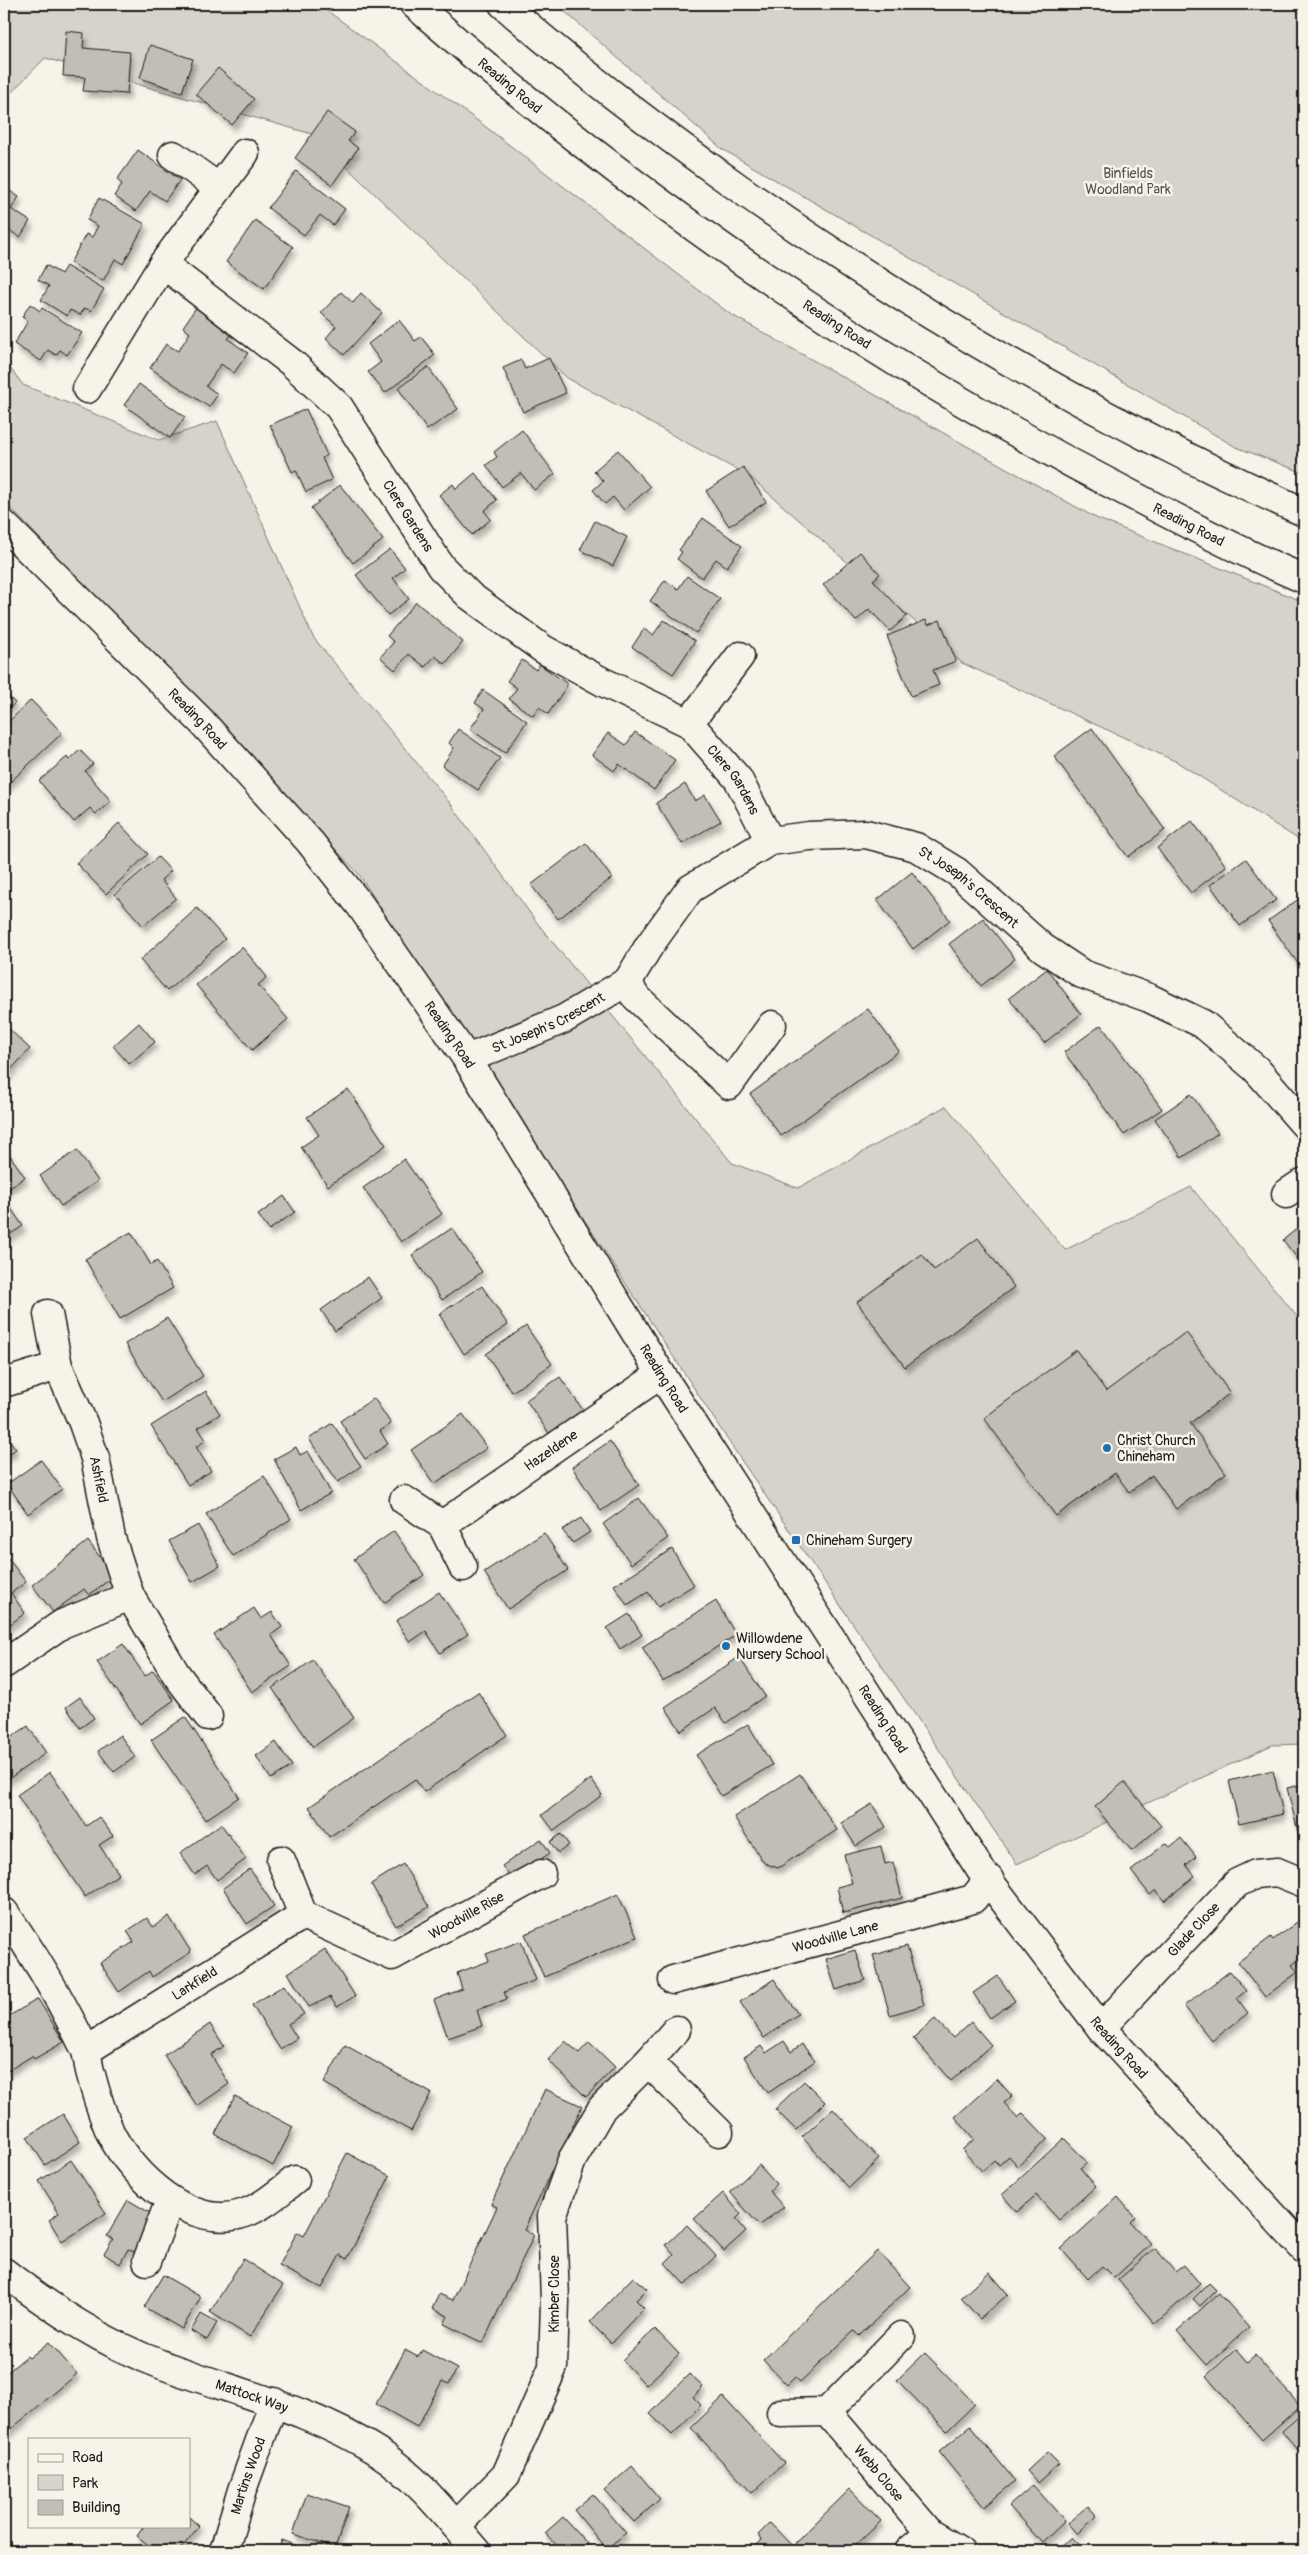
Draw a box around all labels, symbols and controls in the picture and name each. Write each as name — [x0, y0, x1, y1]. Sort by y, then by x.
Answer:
street label: Reading Road — [474, 55, 545, 117]
park label: Binfields Woodland Park — [1085, 165, 1171, 198]
street label: Reading Road — [799, 296, 874, 353]
street label: Clere Gardens — [379, 477, 437, 556]
street label: Reading Road — [1150, 499, 1227, 550]
street label: Reading Road — [164, 685, 230, 753]
street label: Clere Gardens — [703, 741, 763, 818]
street label: St Joseph's Crescent — [915, 843, 1022, 932]
street label: St Joseph's Crescent — [489, 989, 608, 1057]
street label: Reading Road — [420, 998, 479, 1072]
street label: Reading Road — [636, 1341, 692, 1416]
street label: Hazeldene — [521, 1426, 581, 1475]
place label: Christ Church Chineham — [1117, 1432, 1196, 1465]
marker: Christ Church Chineham — [1101, 1442, 1113, 1454]
street label: Ashfield — [86, 1455, 112, 1504]
place label: Chineham Surgery — [806, 1532, 912, 1549]
marker: Chineham Surgery — [790, 1534, 802, 1546]
place label: Willowdene Nursery School — [736, 1630, 825, 1663]
marker: Willowdene Nursery School — [720, 1640, 732, 1652]
street label: Reading Road — [855, 1682, 911, 1757]
street label: Woodville Rise — [426, 1888, 507, 1943]
street label: Glade Close — [1164, 1899, 1223, 1961]
street label: Woodville Lane — [791, 1917, 880, 1956]
street label: Larkfield — [169, 1963, 221, 2004]
street label: Reading Road — [1086, 2013, 1151, 2082]
street label: Kimber Close — [546, 2255, 563, 2333]
street label: Mattock Way — [213, 2376, 290, 2417]
street label: Martins Wood — [227, 2435, 270, 2516]
legend — [28, 2438, 190, 2528]
street label: Webb Close — [850, 2442, 907, 2505]
text: Road — [72, 2448, 103, 2467]
text: Park — [72, 2474, 99, 2493]
text: Building — [72, 2498, 120, 2517]

